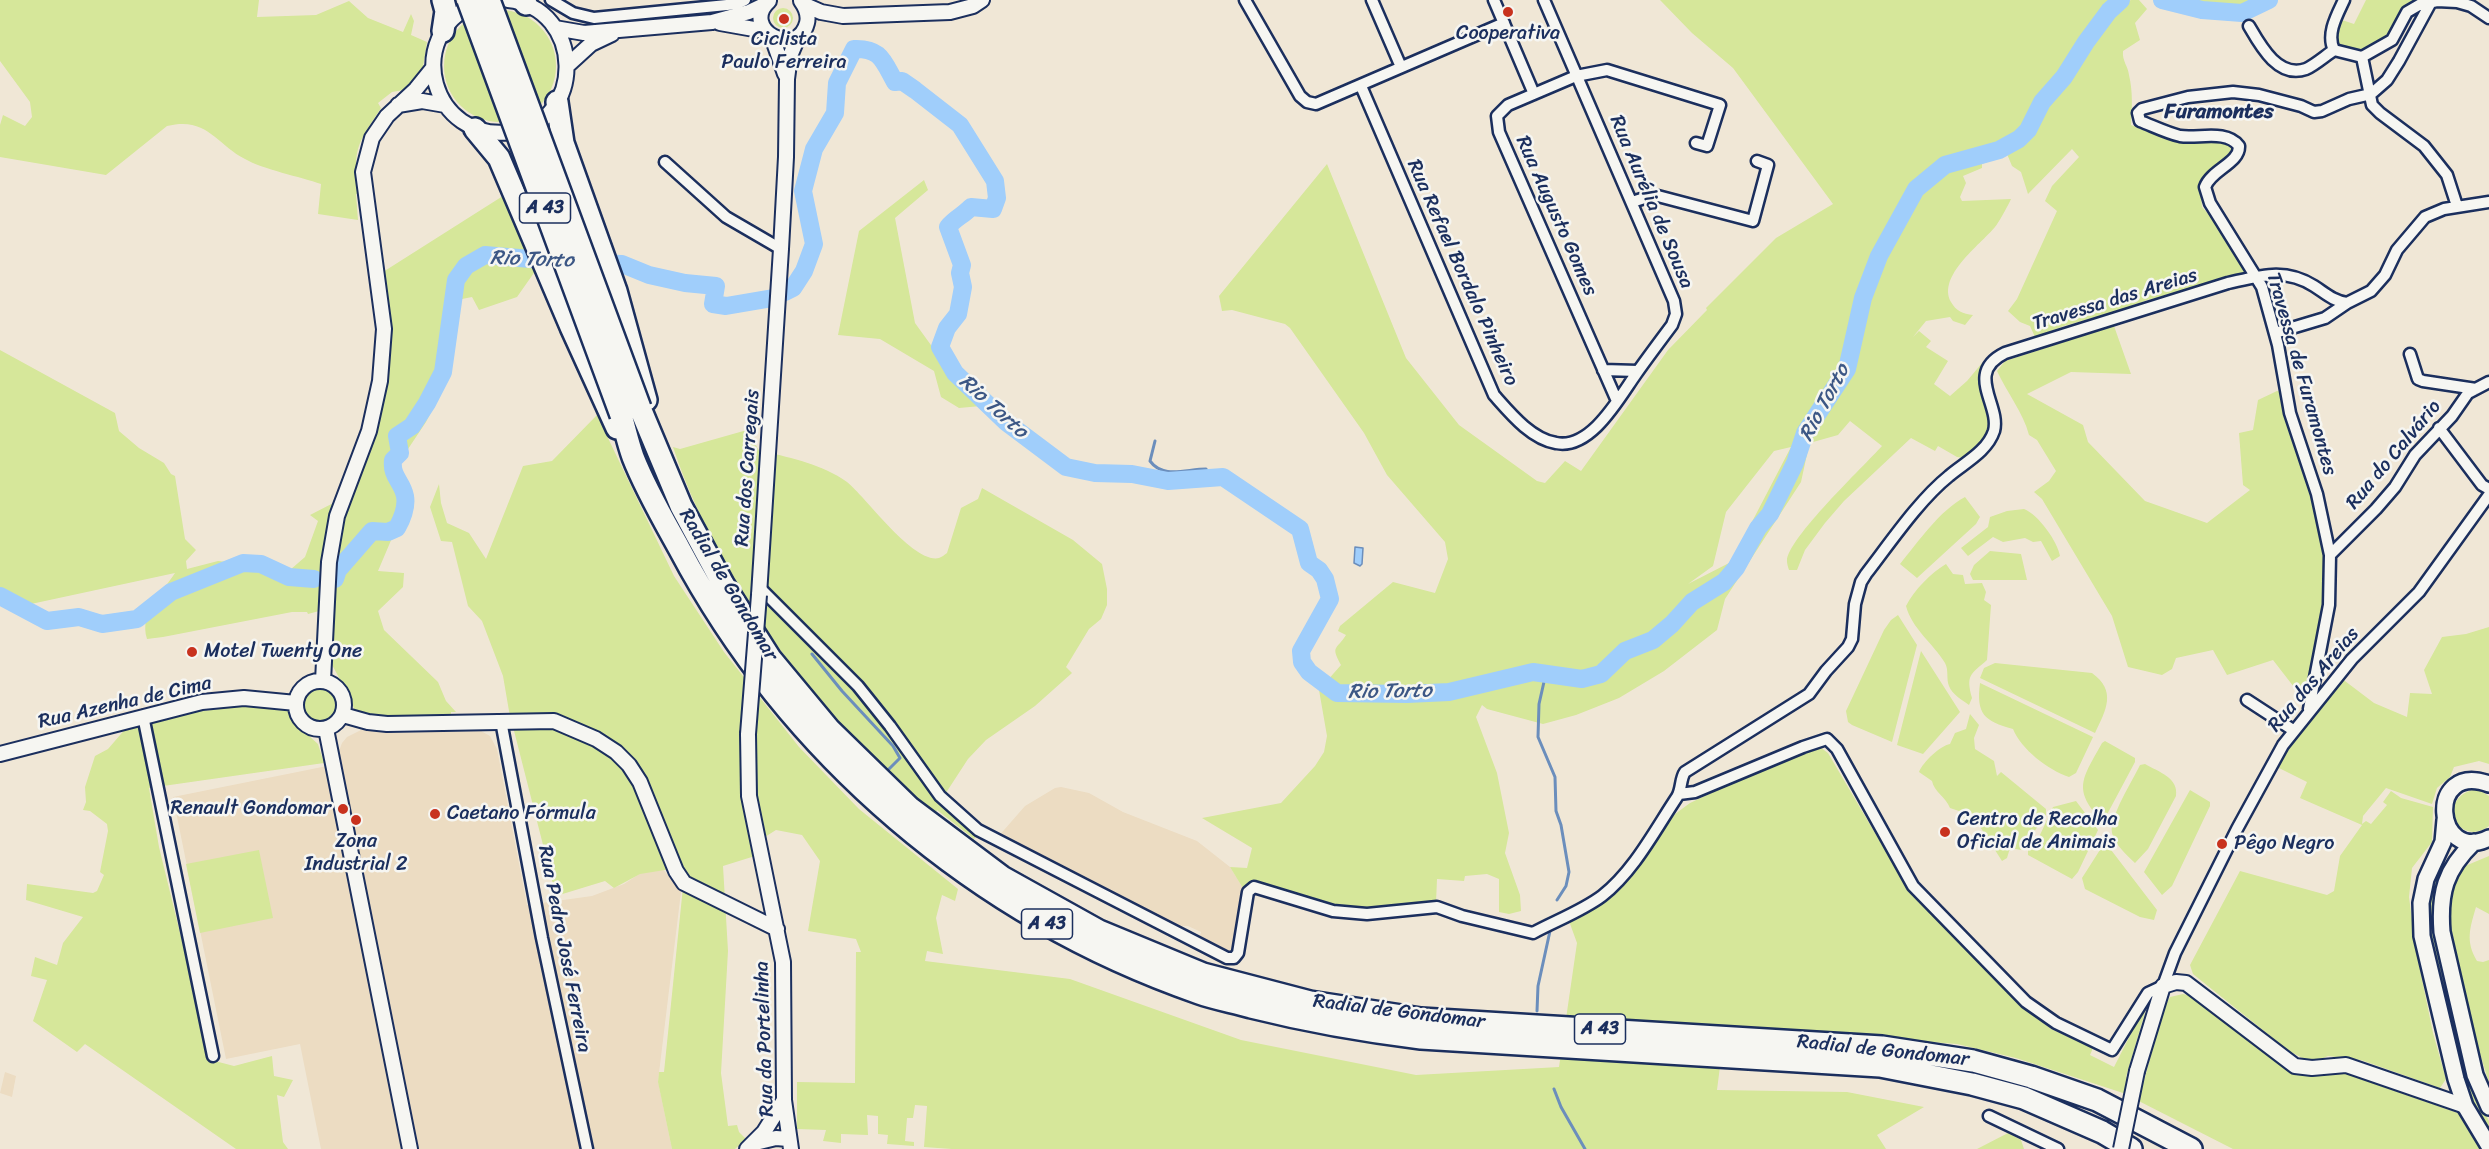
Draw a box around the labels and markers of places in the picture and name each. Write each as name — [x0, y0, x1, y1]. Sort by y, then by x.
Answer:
marker: Cooperativa — [1501, 5, 1515, 19]
marker: Ciclista Paulo Ferreira — [777, 12, 791, 26]
place label: Cooperativa — [1456, 22, 1560, 46]
place label: Ciclista Paulo Ferreira — [721, 28, 847, 75]
place label: Motel Twenty One — [204, 640, 362, 664]
marker: Motel Twenty One — [185, 645, 199, 659]
place label: Renault Gondomar — [170, 797, 331, 821]
marker: Renault Gondomar — [336, 802, 350, 816]
place label: Caetano Fórmula — [447, 802, 596, 826]
marker: Caetano Fórmula — [428, 807, 442, 821]
place label: Centro de Recolha Oficial de Animais — [1957, 808, 2118, 855]
marker: Zona Industrial 2 — [349, 813, 363, 827]
marker: Centro de Recolha Oficial de Animais — [1938, 825, 1952, 839]
place label: Zona Industrial 2 — [304, 830, 408, 877]
place label: Pêgo Negro — [2234, 832, 2334, 856]
marker: Pêgo Negro — [2215, 837, 2229, 851]

